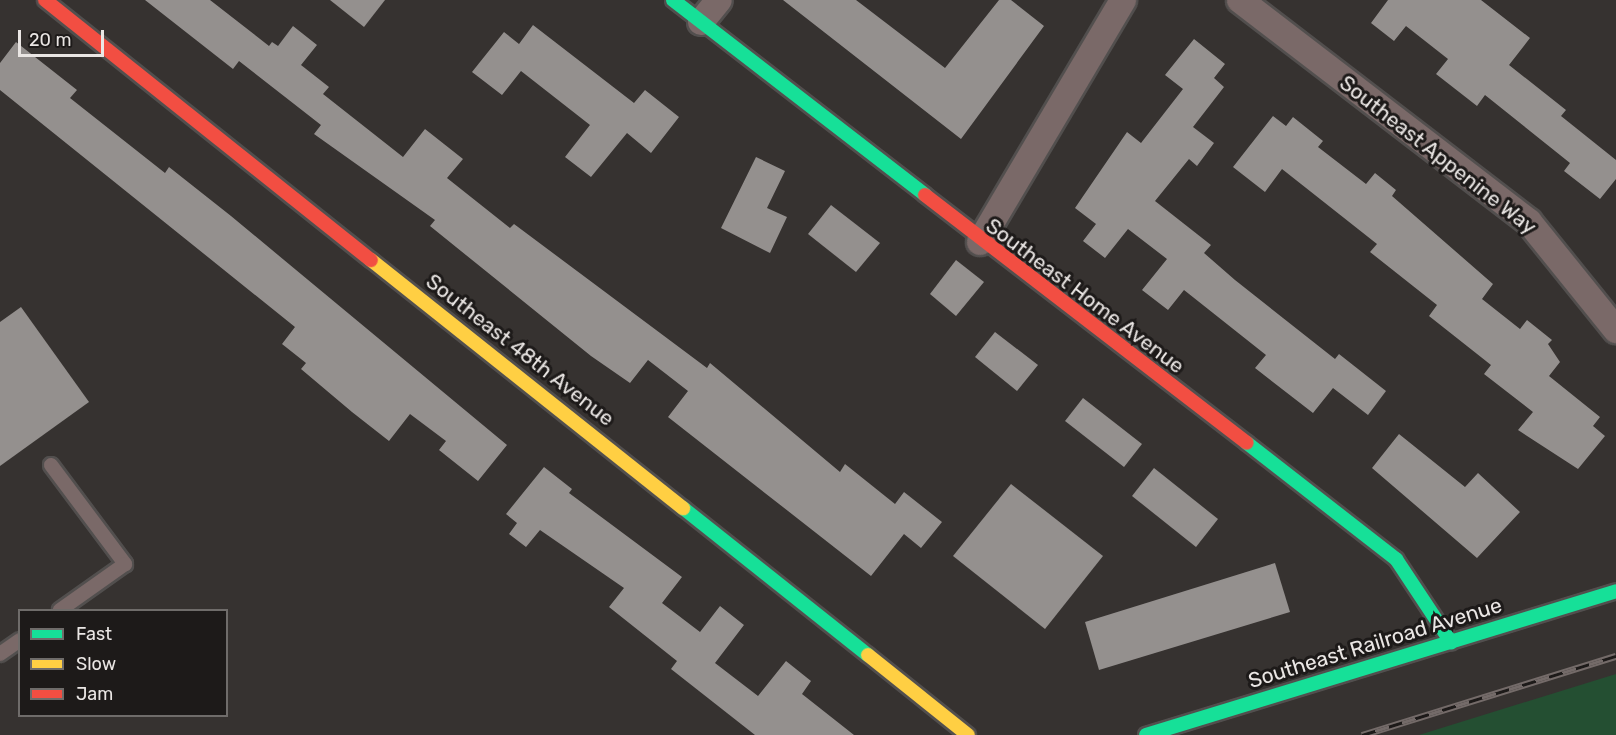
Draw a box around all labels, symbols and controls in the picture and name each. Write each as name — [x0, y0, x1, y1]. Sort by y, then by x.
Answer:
scale bar — [21, 18, 106, 56]
text: 20 m — [29, 29, 71, 51]
street label: Southeast Appenine Way — [1334, 70, 1542, 240]
street label: Southeast Home Avenue — [981, 213, 1189, 379]
street label: Southeast 48th Avenue — [421, 269, 619, 431]
street label: Southeast Railroad Avenue — [1245, 592, 1505, 694]
legend — [18, 609, 228, 717]
text: Fast — [76, 623, 112, 645]
text: Slow — [76, 653, 116, 675]
text: Jam — [76, 683, 113, 705]

